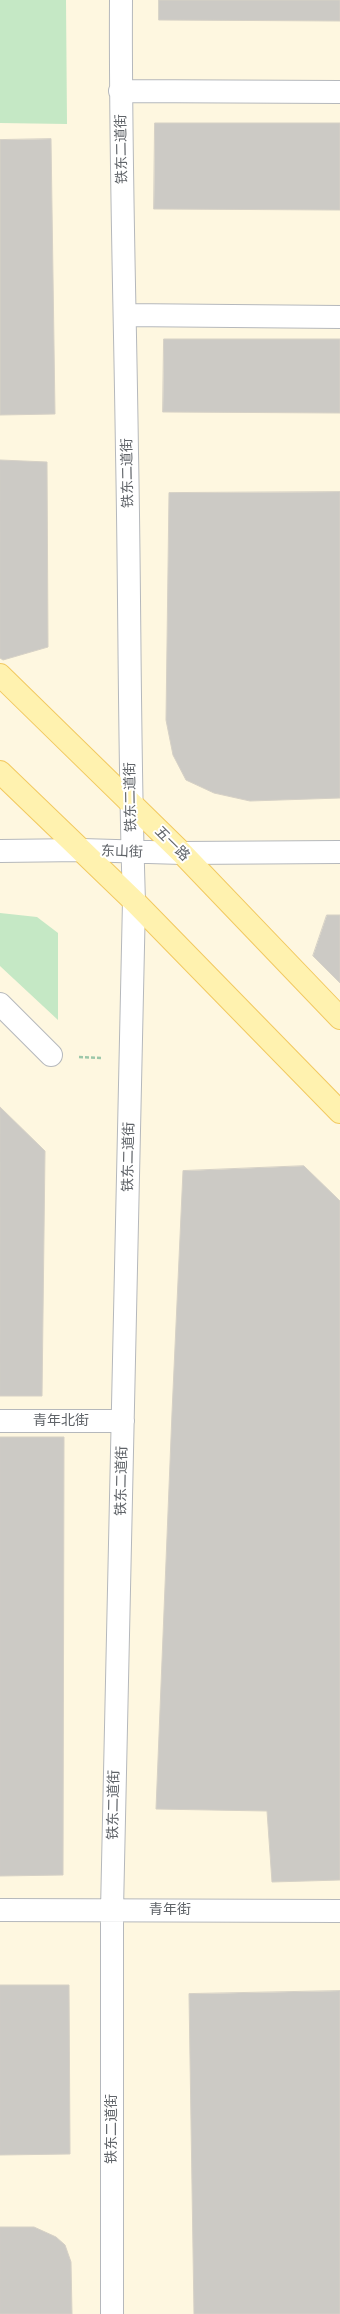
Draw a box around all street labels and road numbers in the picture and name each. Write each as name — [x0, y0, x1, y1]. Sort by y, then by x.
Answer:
street label: 铁东二道街 — [113, 114, 131, 184]
street label: 铁东二道街 — [119, 438, 137, 508]
street label: 铁东二道街 — [122, 762, 140, 832]
street label: 五一路 — [151, 823, 193, 865]
street label: 东山街 — [101, 843, 143, 861]
street label: 铁东二道街 — [120, 1122, 138, 1192]
street label: 青年北街 — [33, 1413, 89, 1429]
street label: 铁东二道街 — [113, 1446, 131, 1516]
street label: 铁东二道街 — [105, 1770, 123, 1840]
street label: 青年街 — [149, 1902, 191, 1918]
street label: 铁东二道街 — [104, 2094, 120, 2164]

